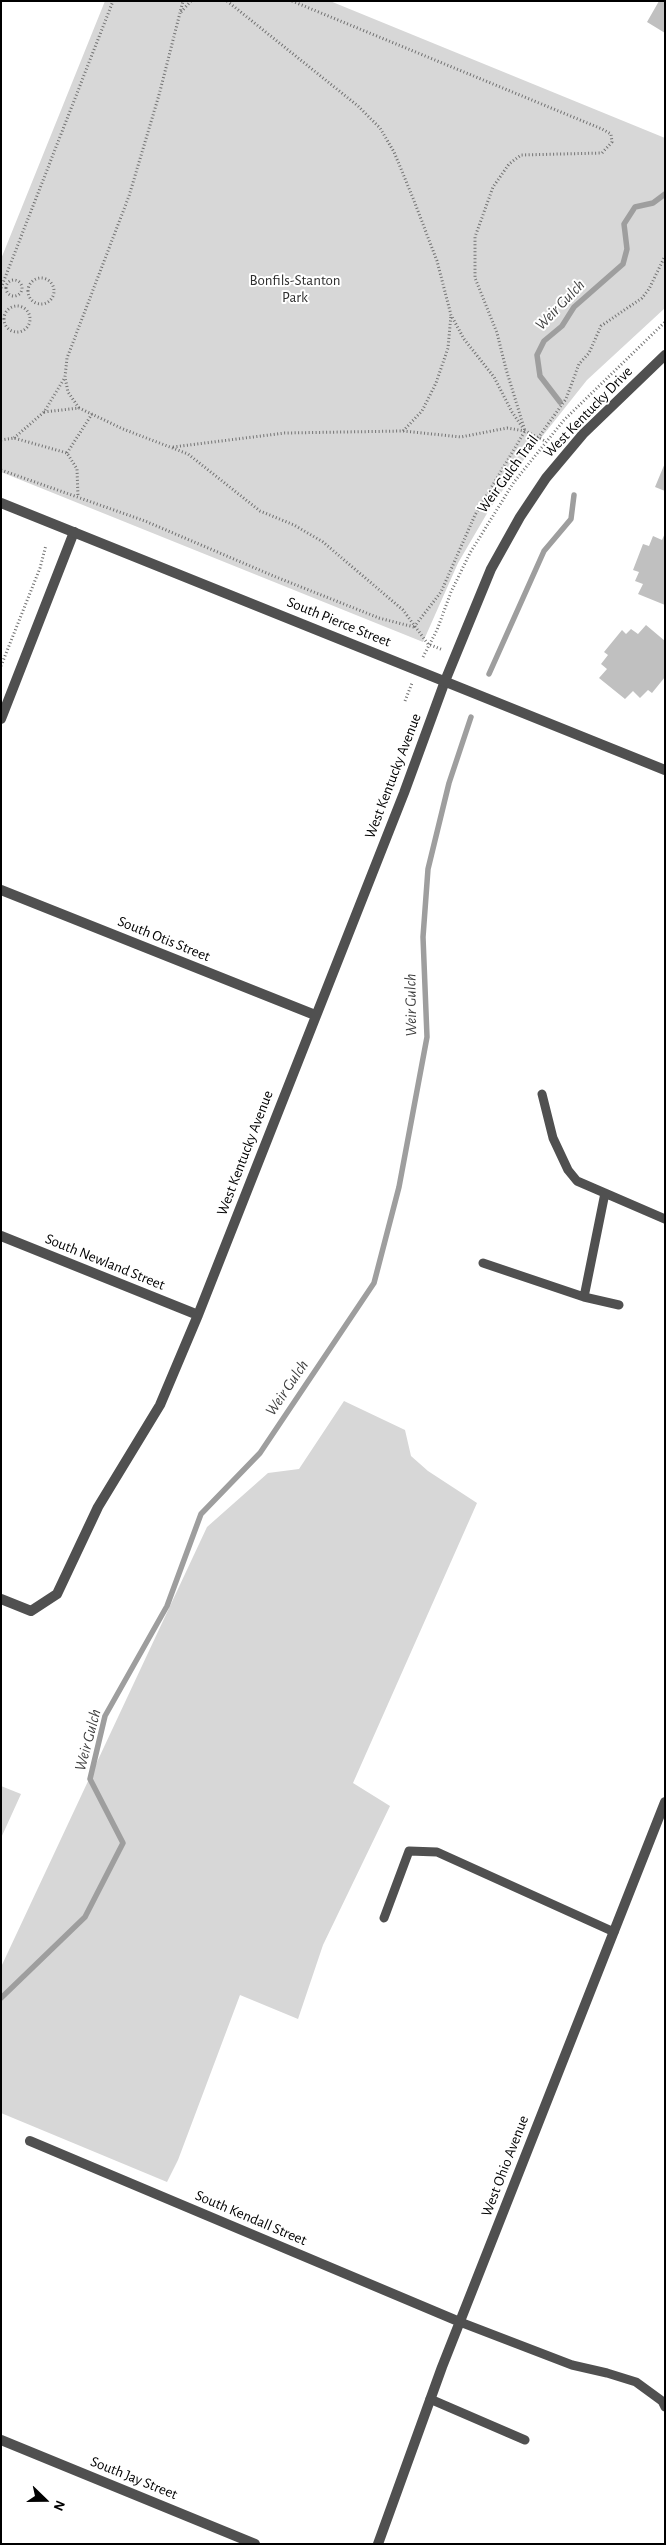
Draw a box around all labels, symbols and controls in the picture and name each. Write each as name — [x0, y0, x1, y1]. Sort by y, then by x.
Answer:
park label: Bonfils-Stanton Park — [250, 271, 340, 306]
water label: Weir Gulch — [531, 276, 589, 334]
street label: West Kentucky Drive — [540, 363, 636, 461]
street label: Weir Gulch Trail — [474, 431, 542, 517]
street label: South Pierce Street — [284, 593, 394, 651]
street label: West Kentucky Avenue — [361, 711, 425, 841]
street label: South Otis Street — [115, 912, 213, 966]
water label: Weir Gulch — [401, 973, 421, 1037]
street label: West Kentucky Avenue — [213, 1088, 277, 1218]
street label: South Newland Street — [42, 1230, 168, 1294]
water label: Weir Gulch — [261, 1356, 313, 1420]
water label: Weir Gulch — [71, 1707, 105, 1773]
street label: West Ohio Avenue — [477, 2113, 533, 2219]
street label: South Kendall Street — [193, 2186, 309, 2250]
street label: South Jay Street — [88, 2452, 180, 2504]
north arrow — [20, 2475, 70, 2525]
text: N — [51, 2498, 67, 2513]

